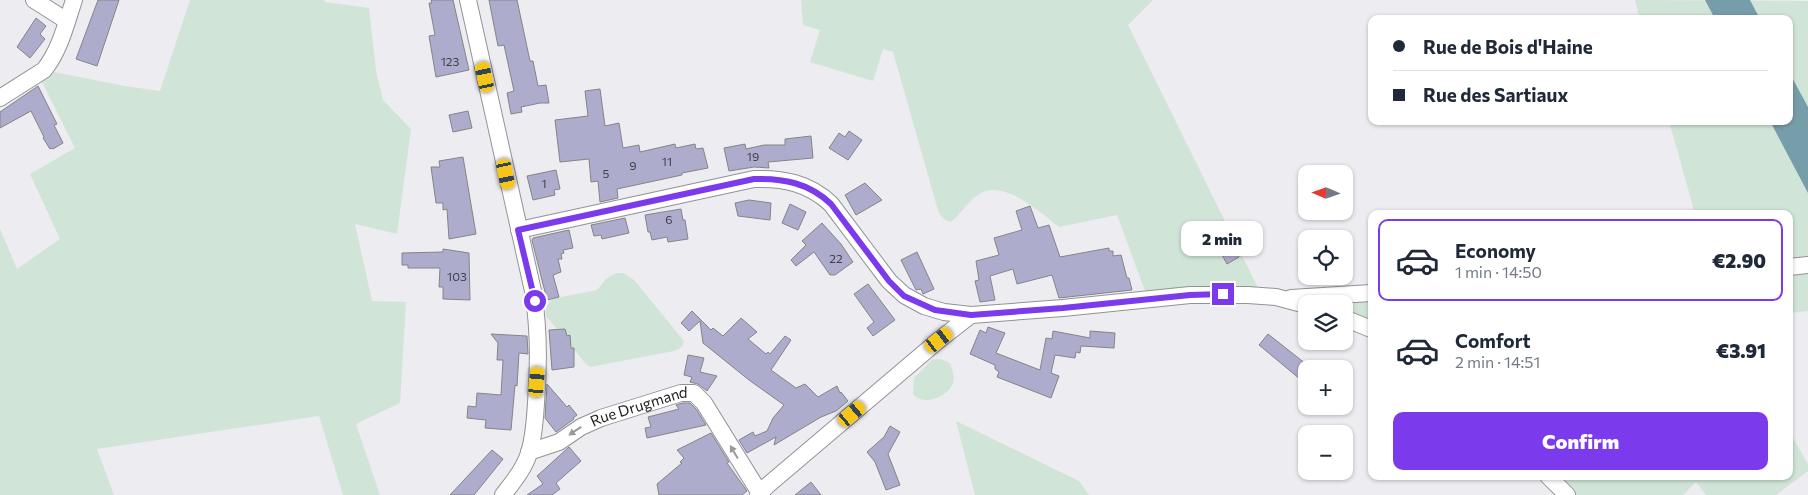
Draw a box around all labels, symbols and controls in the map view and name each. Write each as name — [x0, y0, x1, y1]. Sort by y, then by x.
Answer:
text: Rue de Bois d'Haine — [1423, 35, 1593, 58]
house number: 123 — [441, 54, 459, 68]
car — [474, 61, 495, 93]
text: Rue des Sartiaux — [1423, 83, 1568, 106]
house number: 19 — [747, 149, 759, 163]
house number: 11 — [662, 154, 672, 168]
car — [495, 158, 516, 190]
house number: 9 — [629, 158, 637, 172]
north arrow — [1298, 165, 1352, 220]
map controls — [1298, 165, 1353, 480]
house number: 5 — [603, 166, 610, 180]
house number: 1 — [541, 176, 547, 190]
house number: 6 — [665, 212, 673, 226]
callout: 2 min — [1182, 222, 1264, 256]
text: 2 min — [1202, 229, 1242, 248]
button: locate — [1298, 230, 1353, 285]
icon: car — [1395, 238, 1440, 283]
text: Economy — [1455, 239, 1536, 262]
text: €2.90 — [1712, 249, 1766, 272]
house number: 22 — [829, 251, 843, 265]
text: 1 min · 14:50 — [1455, 262, 1542, 281]
house number: 103 — [447, 269, 467, 283]
route end — [1212, 283, 1234, 305]
route start — [524, 290, 546, 312]
button: layers — [1298, 295, 1353, 350]
car — [922, 325, 955, 355]
icon: car — [1395, 328, 1440, 373]
text: Comfort — [1455, 329, 1531, 352]
text: €3.91 — [1716, 339, 1766, 362]
text: 2 min · 14:51 — [1455, 352, 1540, 371]
button: + — [1298, 360, 1353, 415]
car — [528, 366, 545, 398]
street label: Rue Drugmand — [587, 383, 687, 430]
car — [835, 399, 868, 429]
button: Confirm — [1393, 412, 1768, 470]
button: − — [1298, 425, 1353, 480]
one-way arrow — [568, 426, 582, 436]
one-way arrow — [730, 445, 739, 458]

